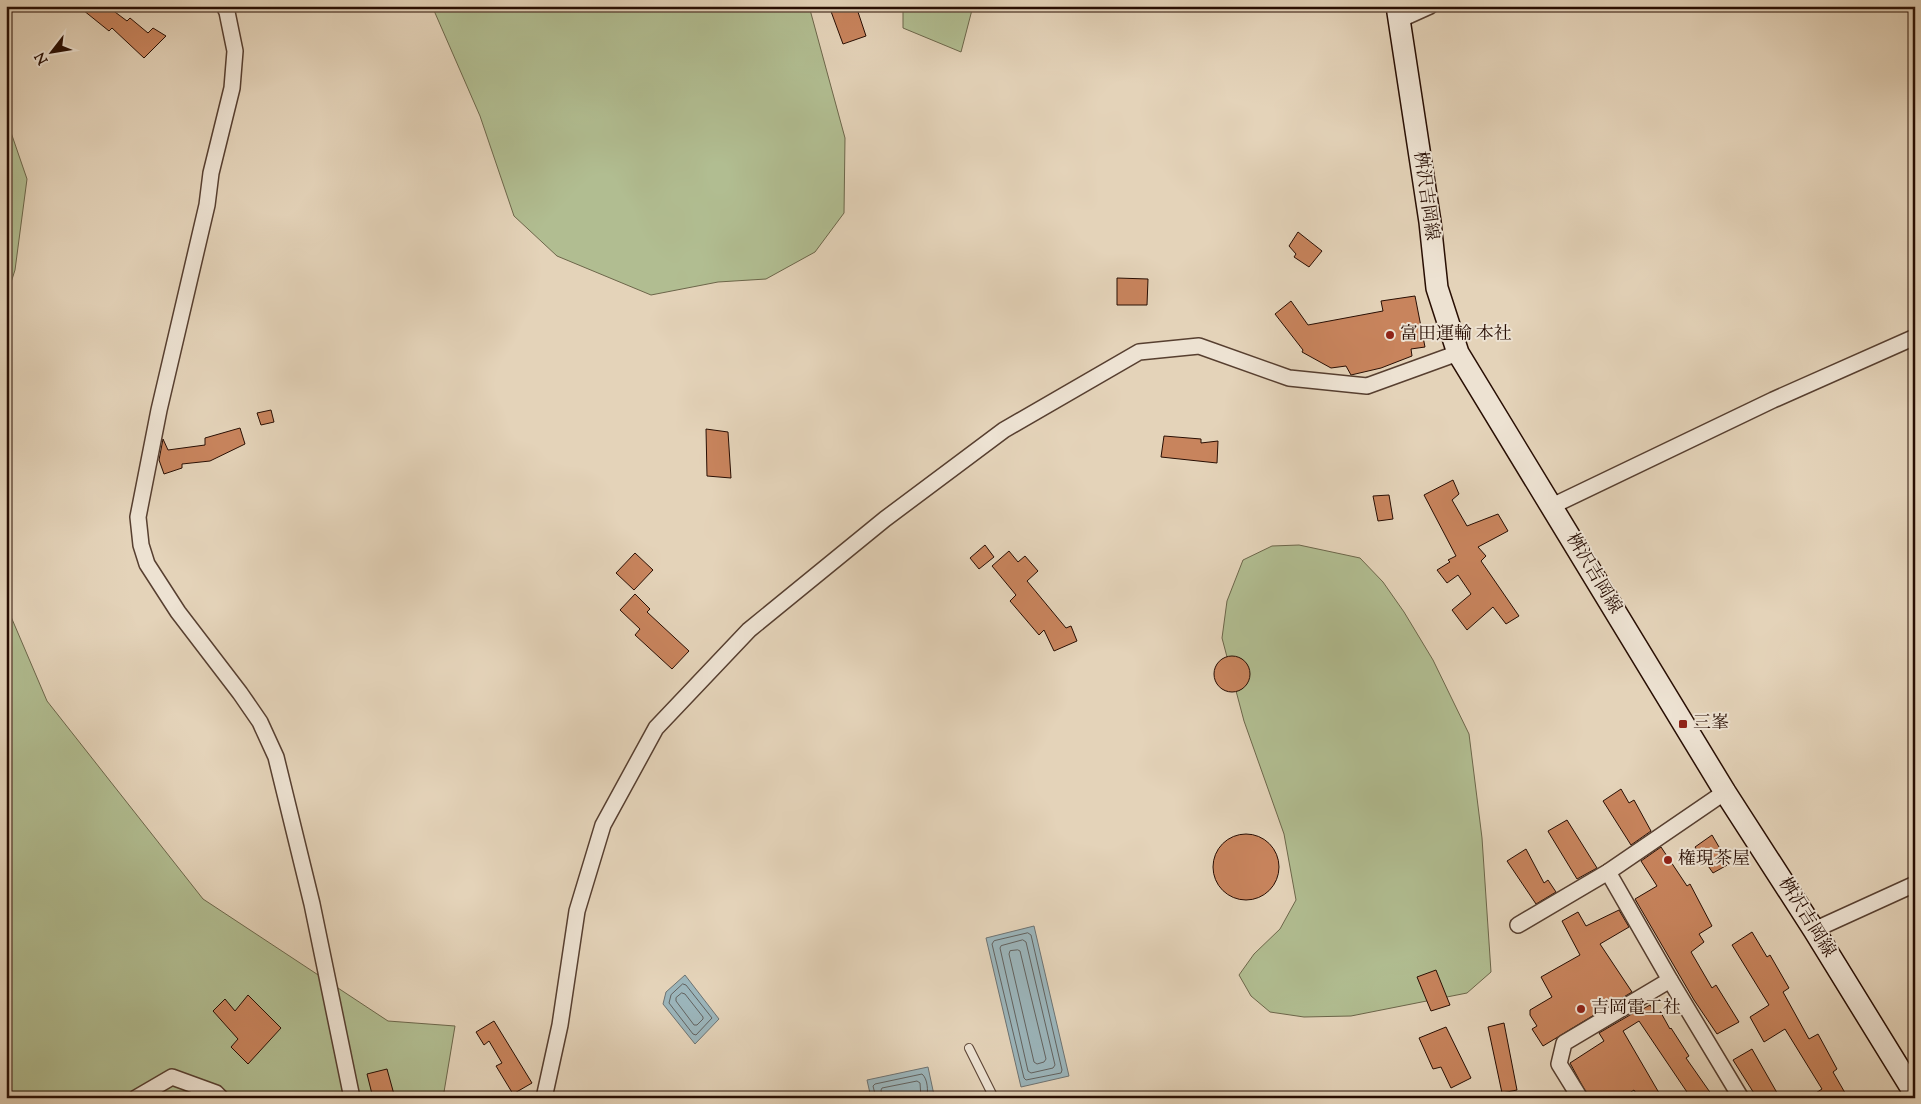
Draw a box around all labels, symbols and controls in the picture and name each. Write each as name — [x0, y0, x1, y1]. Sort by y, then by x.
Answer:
north arrow — [28, 28, 78, 78]
text: N — [31, 48, 54, 68]
street label: 桝沢吉岡線 — [1406, 150, 1444, 242]
place label: 富田運輸 本社 — [1400, 322, 1512, 348]
marker: 富田運輸 本社 — [1384, 329, 1396, 341]
street label: 桝沢吉岡線 — [1559, 529, 1627, 619]
place label: 三峯 — [1693, 711, 1729, 737]
marker: 三峯 — [1677, 718, 1689, 730]
place label: 権現茶屋 — [1678, 847, 1750, 873]
marker: 権現茶屋 — [1662, 854, 1674, 866]
street label: 桝沢吉岡線 — [1771, 873, 1841, 963]
place label: 吉岡電工社 — [1591, 996, 1681, 1022]
marker: 吉岡電工社 — [1575, 1003, 1587, 1015]

